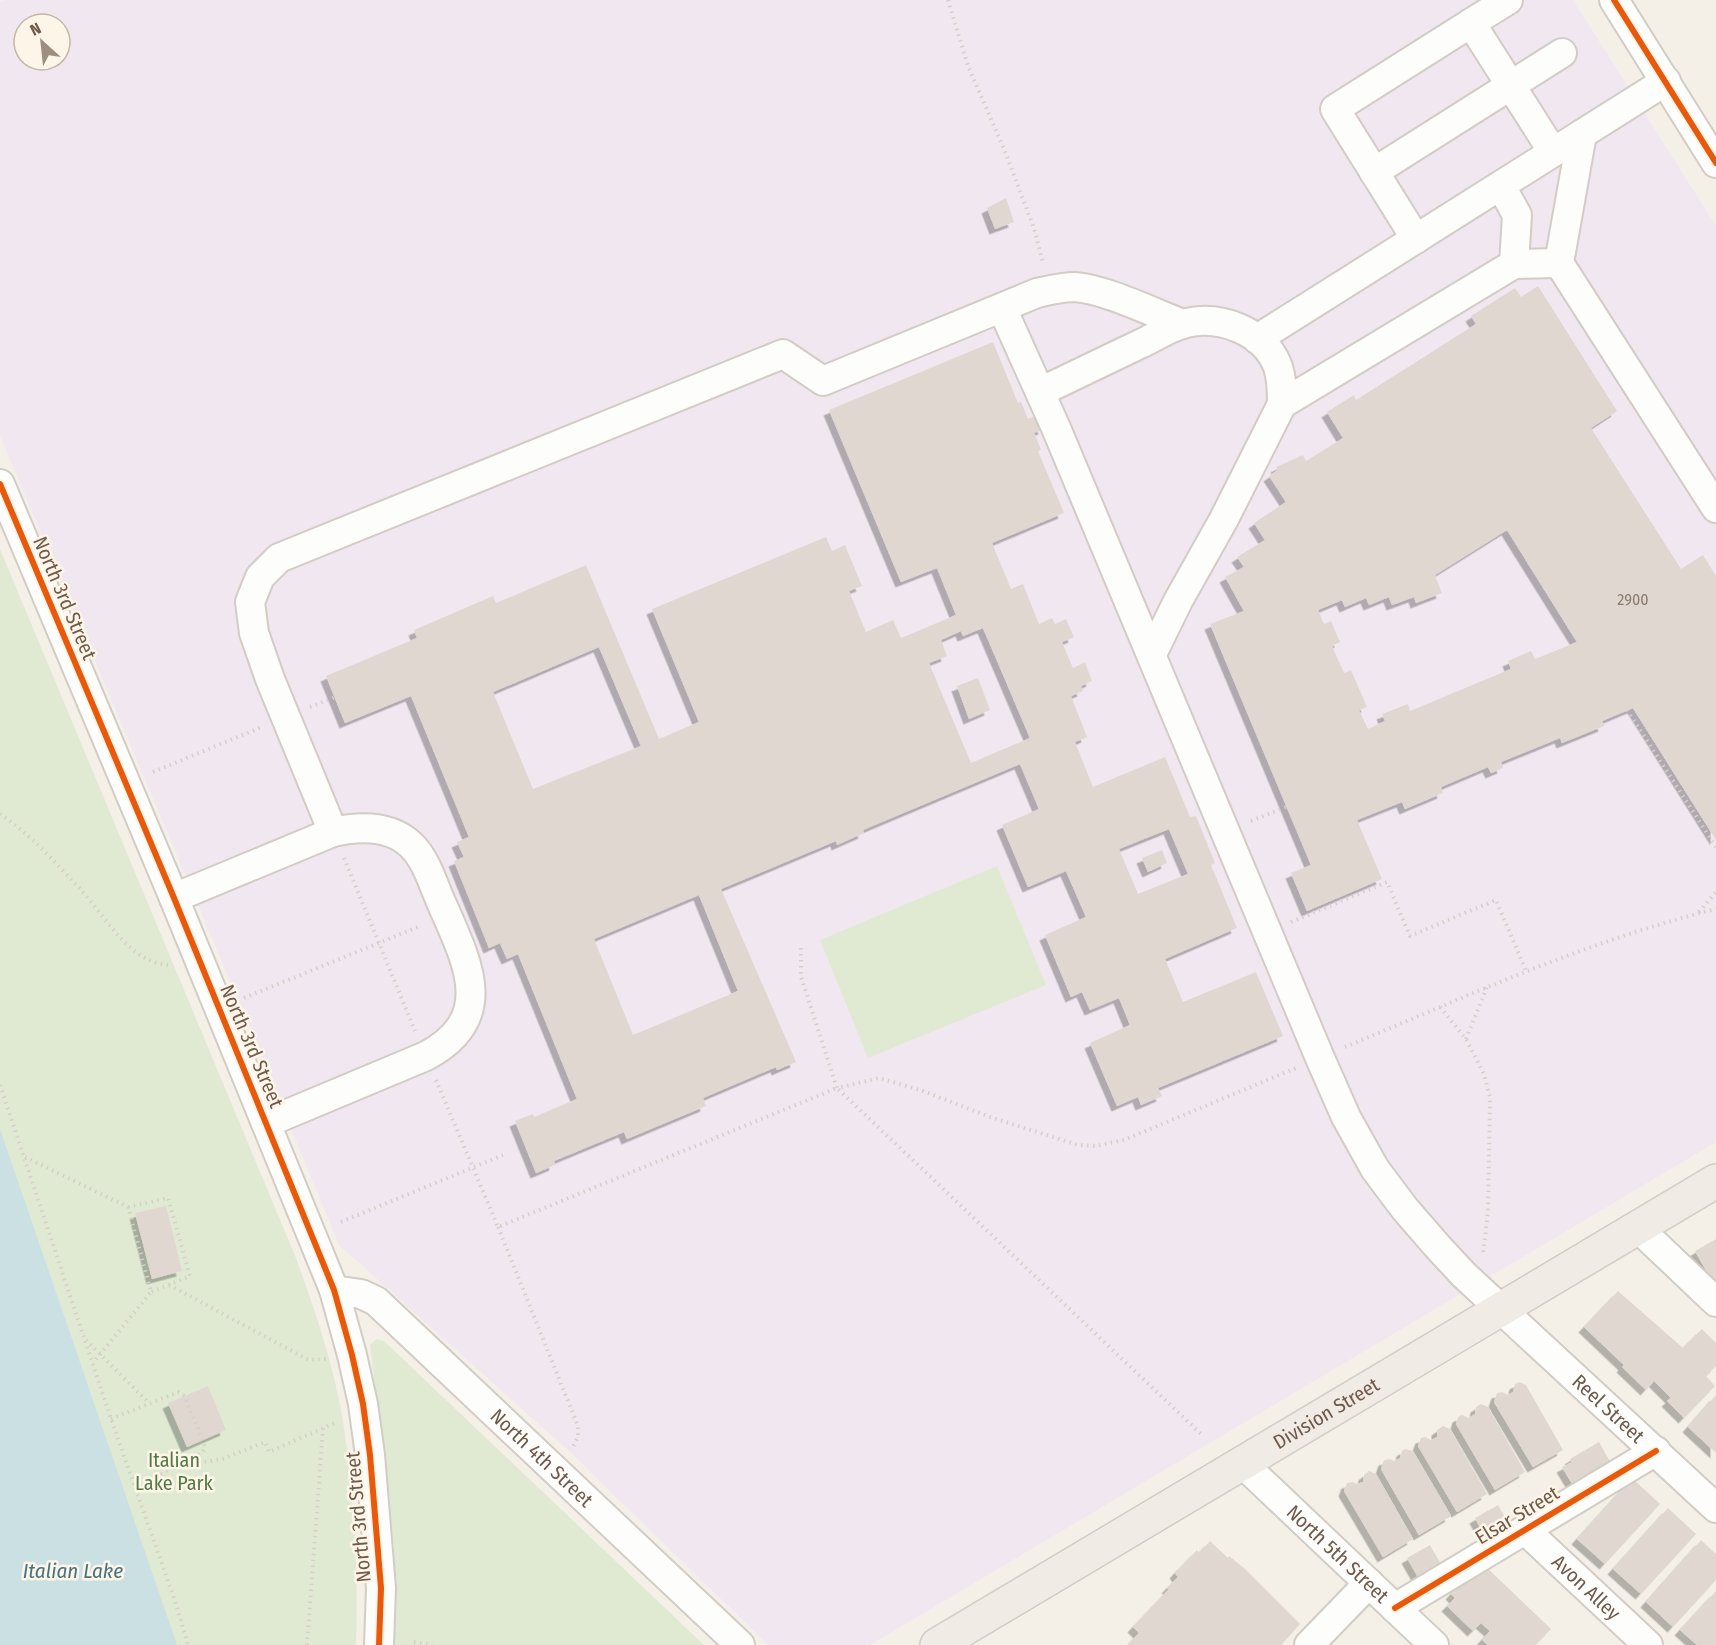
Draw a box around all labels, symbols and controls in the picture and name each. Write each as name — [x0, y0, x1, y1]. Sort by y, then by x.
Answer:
north arrow — [12, 12, 72, 72]
text: N — [27, 18, 44, 40]
street label: North 3rd Street — [28, 533, 102, 664]
house number: 2900 — [1617, 590, 1649, 609]
street label: North 3rd Street — [215, 981, 289, 1112]
street label: Reel Street — [1567, 1369, 1650, 1448]
street label: Division Street — [1269, 1372, 1384, 1454]
street label: North 4th Street — [486, 1404, 598, 1512]
park label: Italian Lake Park — [135, 1448, 214, 1495]
street label: North 3rd Street — [340, 1450, 376, 1584]
street label: Elsar Street — [1471, 1480, 1564, 1549]
street label: North 5th Street — [1282, 1500, 1394, 1608]
street label: Avon Alley — [1547, 1550, 1626, 1625]
water label: Italian Lake — [23, 1558, 123, 1584]

